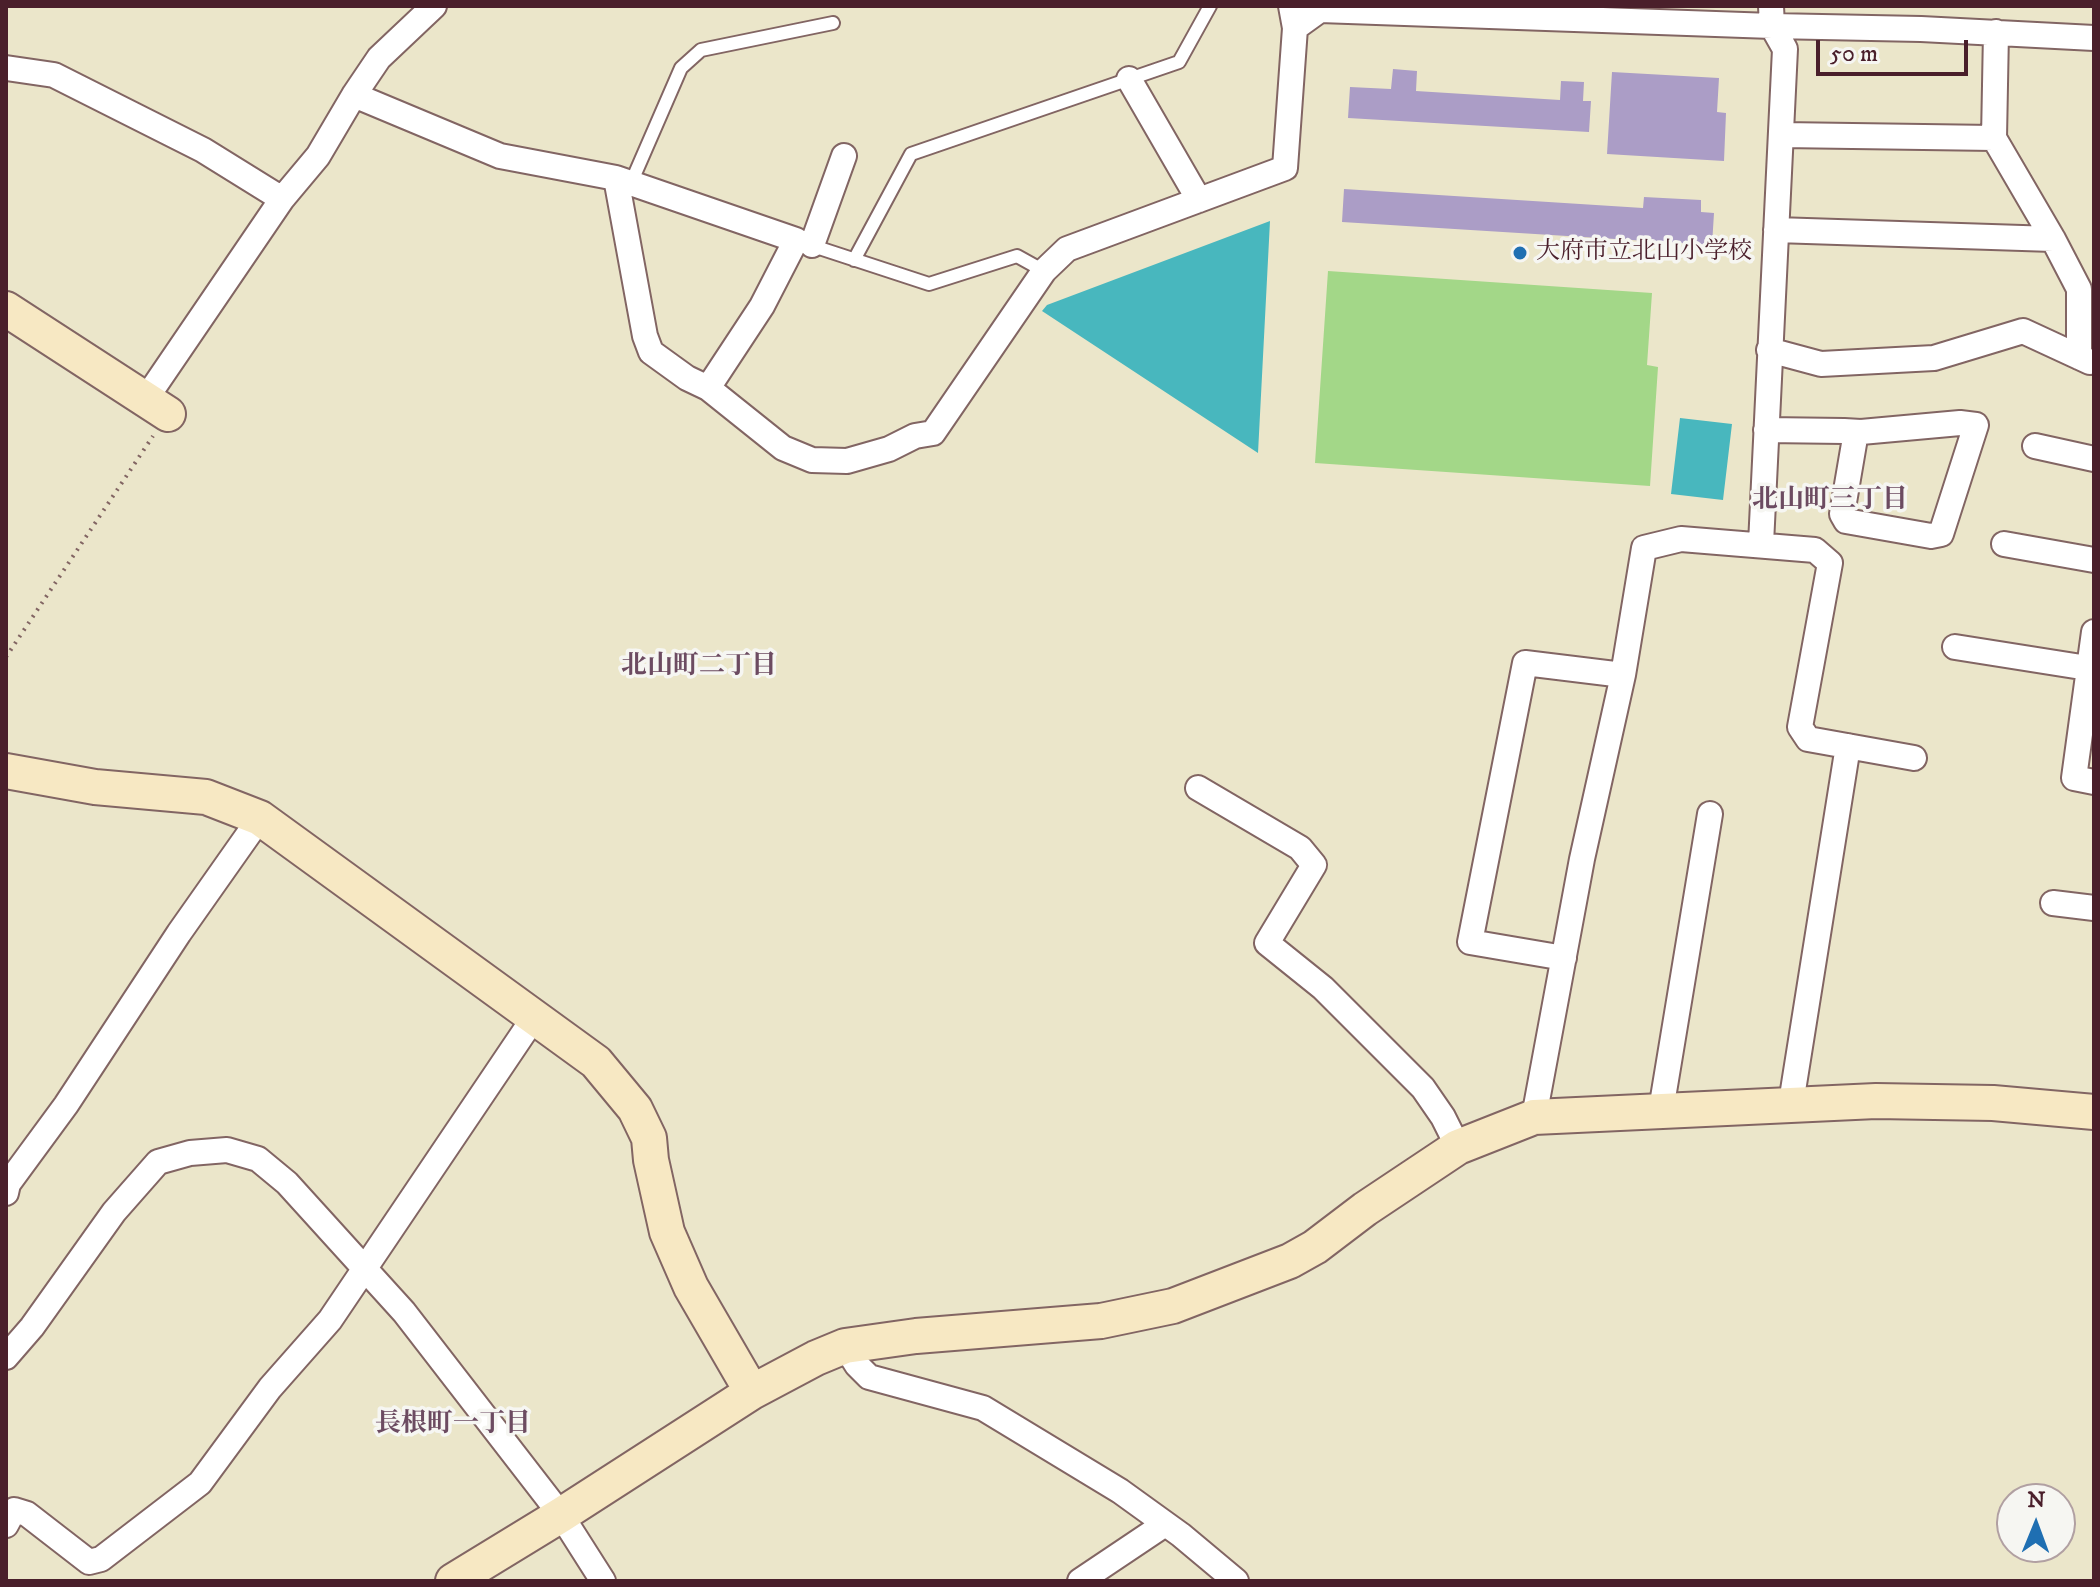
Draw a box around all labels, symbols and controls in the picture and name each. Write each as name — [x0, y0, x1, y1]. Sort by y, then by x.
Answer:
scale bar — [1820, 24, 1972, 74]
text: 50 m — [1830, 39, 1878, 69]
place label: 大府市立北山小学校 — [1536, 239, 1752, 267]
marker: 大府市立北山小学校 — [1511, 244, 1529, 262]
district label: 北山町三丁目 — [1752, 486, 1908, 518]
district label: 北山町二丁目 — [621, 652, 777, 684]
district label: 長根町一丁目 — [375, 1410, 531, 1442]
north arrow — [1996, 1483, 2076, 1563]
text: N — [2027, 1487, 2046, 1514]

